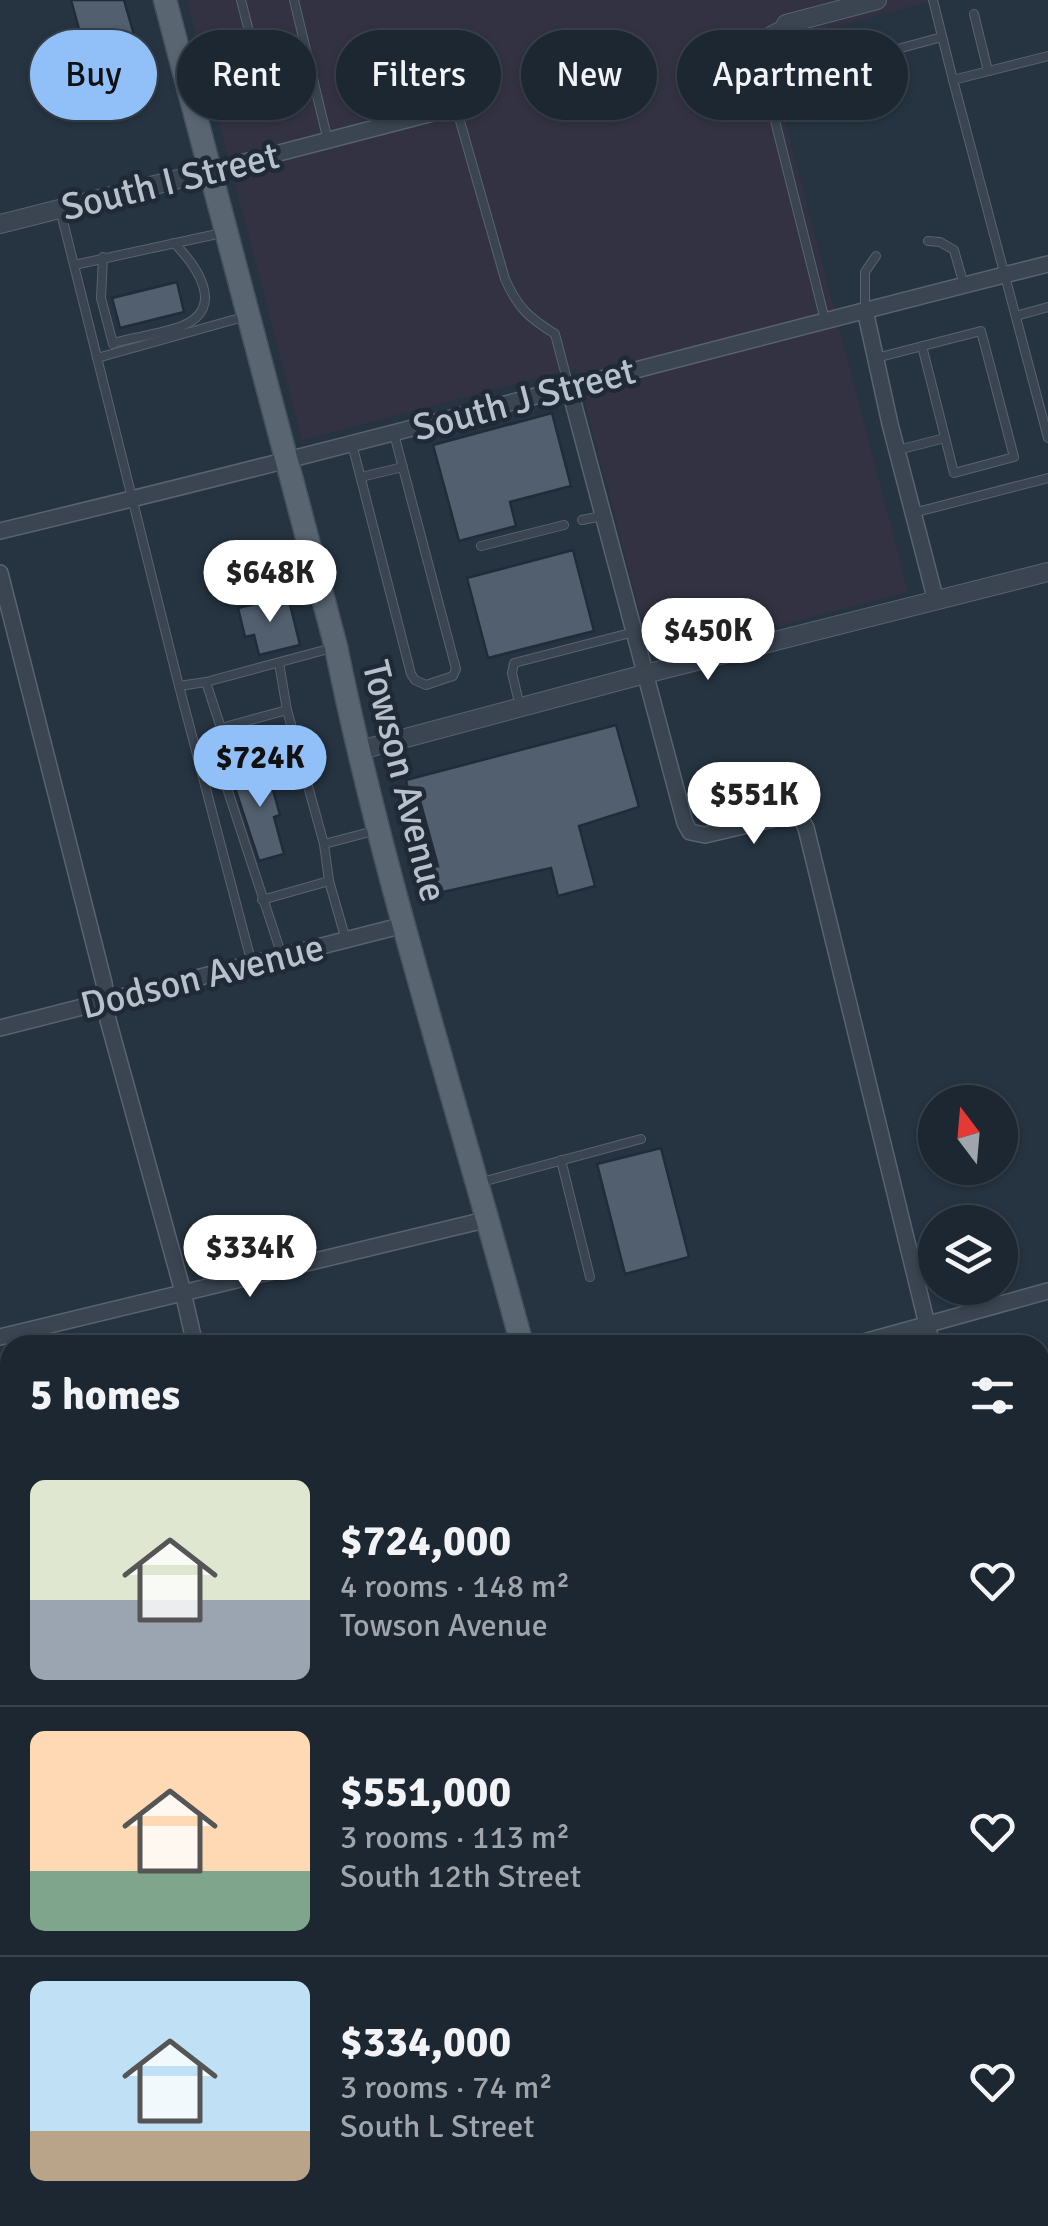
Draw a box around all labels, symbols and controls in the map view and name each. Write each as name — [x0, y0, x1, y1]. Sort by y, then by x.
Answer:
chip: Buy — [30, 30, 157, 120]
chip: Rent — [177, 30, 316, 120]
chip: Filters — [336, 30, 501, 120]
chip: New — [521, 30, 657, 120]
chip: Apartment — [677, 30, 908, 120]
street label: South I Street — [56, 132, 284, 231]
street label: South J Street — [408, 347, 641, 452]
pin: $648K — [200, 540, 340, 625]
text: $648K — [226, 553, 314, 592]
pin: $450K — [638, 598, 778, 683]
text: $450K — [664, 611, 752, 650]
street label: Towson Avenue — [352, 656, 457, 907]
pin: $724K — [190, 725, 330, 810]
text: $724K — [216, 738, 304, 777]
pin: $551K — [684, 762, 824, 847]
text: $551K — [710, 775, 798, 814]
street label: Dodson Avenue — [76, 924, 329, 1029]
north arrow — [918, 1085, 1018, 1185]
map controls — [918, 1085, 1018, 1305]
button: layers — [918, 1205, 1018, 1305]
pin: $334K — [180, 1215, 320, 1300]
text: $334K — [206, 1228, 294, 1267]
icon: filters — [965, 1368, 1020, 1423]
text: 5 homes — [30, 1370, 180, 1421]
text: $724,000 — [340, 1516, 511, 1567]
icon: home — [110, 1520, 230, 1640]
icon: heart — [965, 1553, 1020, 1608]
text: 4 rooms · 148 m² — [340, 1567, 570, 1606]
text: Towson Avenue — [340, 1606, 548, 1645]
text: $551,000 — [340, 1767, 511, 1818]
icon: home — [110, 1771, 230, 1891]
icon: heart — [965, 1804, 1020, 1859]
text: 3 rooms · 113 m² — [340, 1818, 570, 1857]
text: South 12th Street — [340, 1857, 581, 1896]
text: $334,000 — [340, 2017, 511, 2068]
icon: home — [110, 2021, 230, 2141]
icon: heart — [965, 2054, 1020, 2109]
text: 3 rooms · 74 m² — [340, 2068, 553, 2107]
text: South L Street — [340, 2107, 534, 2146]

